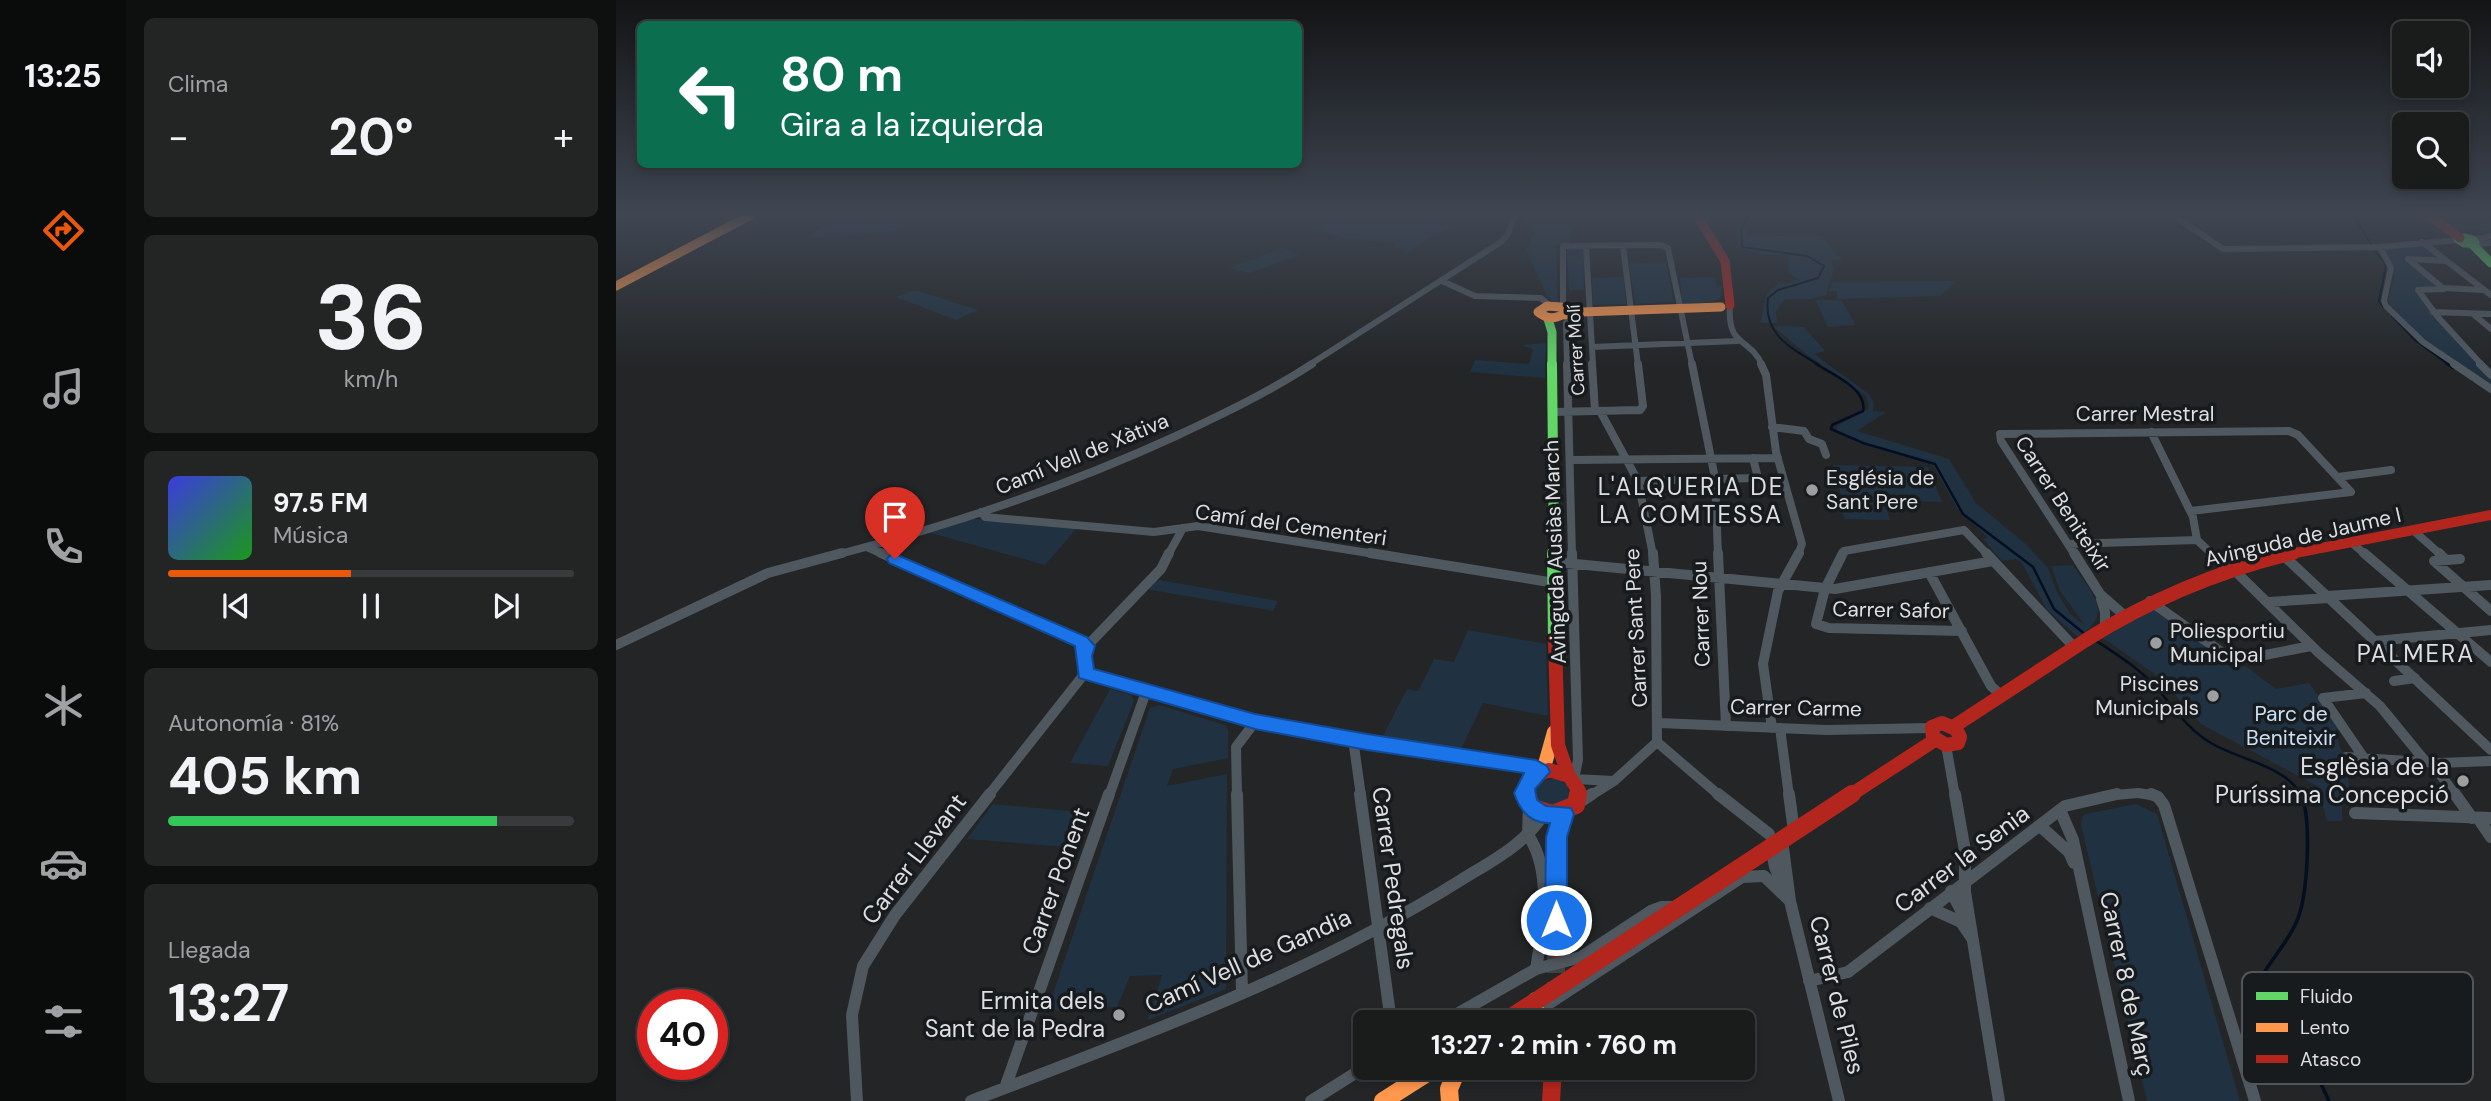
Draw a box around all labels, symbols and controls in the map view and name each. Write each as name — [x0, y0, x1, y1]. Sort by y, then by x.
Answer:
map controls — [2392, 21, 2469, 189]
button: sound — [2392, 21, 2469, 98]
text: 80 m — [780, 42, 903, 106]
icon: left — [665, 49, 756, 140]
text: 13:25 — [24, 55, 102, 97]
text: Clima — [168, 69, 228, 99]
text: 20° — [328, 103, 414, 171]
text: Gira a la izquierda — [780, 104, 1044, 146]
text: − — [168, 112, 189, 162]
text: + — [553, 112, 574, 162]
button: search — [2392, 112, 2469, 189]
icon: directions — [39, 206, 88, 255]
text: 36 — [315, 259, 427, 377]
street label: Carrer Molí — [1562, 304, 1590, 396]
icon: music — [39, 364, 88, 413]
text: km/h — [344, 364, 398, 394]
street label: Carrer Mestral — [2076, 400, 2214, 428]
street label: Camí Vell de Xàtiva — [991, 407, 1173, 501]
street label: Carrer Beniteixir — [2009, 431, 2118, 578]
street label: Avinguda Ausiàs March — [1537, 439, 1573, 665]
place label: Església de Sant Pere — [1826, 464, 1934, 516]
district label: L'ALQUERIA DE LA COMTESSA — [1598, 471, 1784, 530]
marker: Església de Sant Pere — [1804, 482, 1820, 498]
text: 97.5 FM — [273, 486, 368, 520]
pin — [865, 487, 925, 559]
icon: arrive — [876, 498, 914, 536]
street label: Camí del Cementeri — [1193, 498, 1389, 552]
street label: Avinguda de Jaume I — [2202, 501, 2404, 573]
text: Música — [273, 520, 348, 550]
icon: phone — [39, 522, 88, 571]
street label: Carrer Sant Pere — [1618, 548, 1654, 708]
street label: Carrer Nou — [1685, 561, 1717, 667]
icon: previous — [217, 587, 255, 625]
icon: pause — [352, 587, 390, 625]
icon: next — [487, 587, 525, 625]
street label: Carrer Safor — [1832, 595, 1950, 625]
place label: Poliesportiu Municipal — [2170, 617, 2285, 669]
marker: Poliesportiu Municipal — [2148, 635, 2164, 651]
district label: PALMERA — [2357, 638, 2475, 669]
place label: Piscines Municipals — [2095, 670, 2199, 722]
icon: climate — [39, 681, 88, 730]
marker: Piscines Municipals — [2205, 688, 2221, 704]
street label: Carrer Carme — [1730, 693, 1862, 723]
park label: Parc de Beniteixir — [2246, 700, 2336, 752]
text: Autonomía · 81% — [168, 708, 339, 738]
text: 405 km — [168, 742, 362, 810]
place label: Esglèsia de la Puríssima Concepció — [2215, 751, 2449, 810]
marker: Esglèsia de la Puríssima Concepció — [2455, 773, 2471, 789]
street label: Carrer Pedregals — [1365, 785, 1422, 971]
street label: Carrer Llevant — [854, 787, 973, 930]
street label: Carrer la Senia — [1888, 798, 2035, 920]
street label: Carrer Ponent — [1015, 803, 1097, 959]
icon: car — [39, 839, 88, 888]
position arrow — [1519, 883, 1593, 957]
street label: Carrer 8 de Març — [2093, 889, 2162, 1079]
street label: Camí Vell de Gandia — [1140, 901, 1356, 1020]
street label: Carrer de Piles — [1803, 912, 1872, 1077]
text: Llegada — [168, 935, 251, 965]
text: 13:27 — [168, 969, 289, 1037]
legend — [2242, 972, 2473, 1084]
text: Fluido — [2300, 984, 2353, 1009]
place label: Ermita dels Sant de la Pedra — [925, 985, 1105, 1044]
speed limit sign: 40 — [637, 989, 728, 1080]
icon: filters — [39, 997, 88, 1046]
marker: Ermita dels Sant de la Pedra — [1111, 1007, 1127, 1023]
text: Lento — [2300, 1015, 2350, 1040]
text: 13:27 · 2 min · 760 m — [1431, 1028, 1677, 1062]
text: Atasco — [2300, 1047, 2361, 1072]

